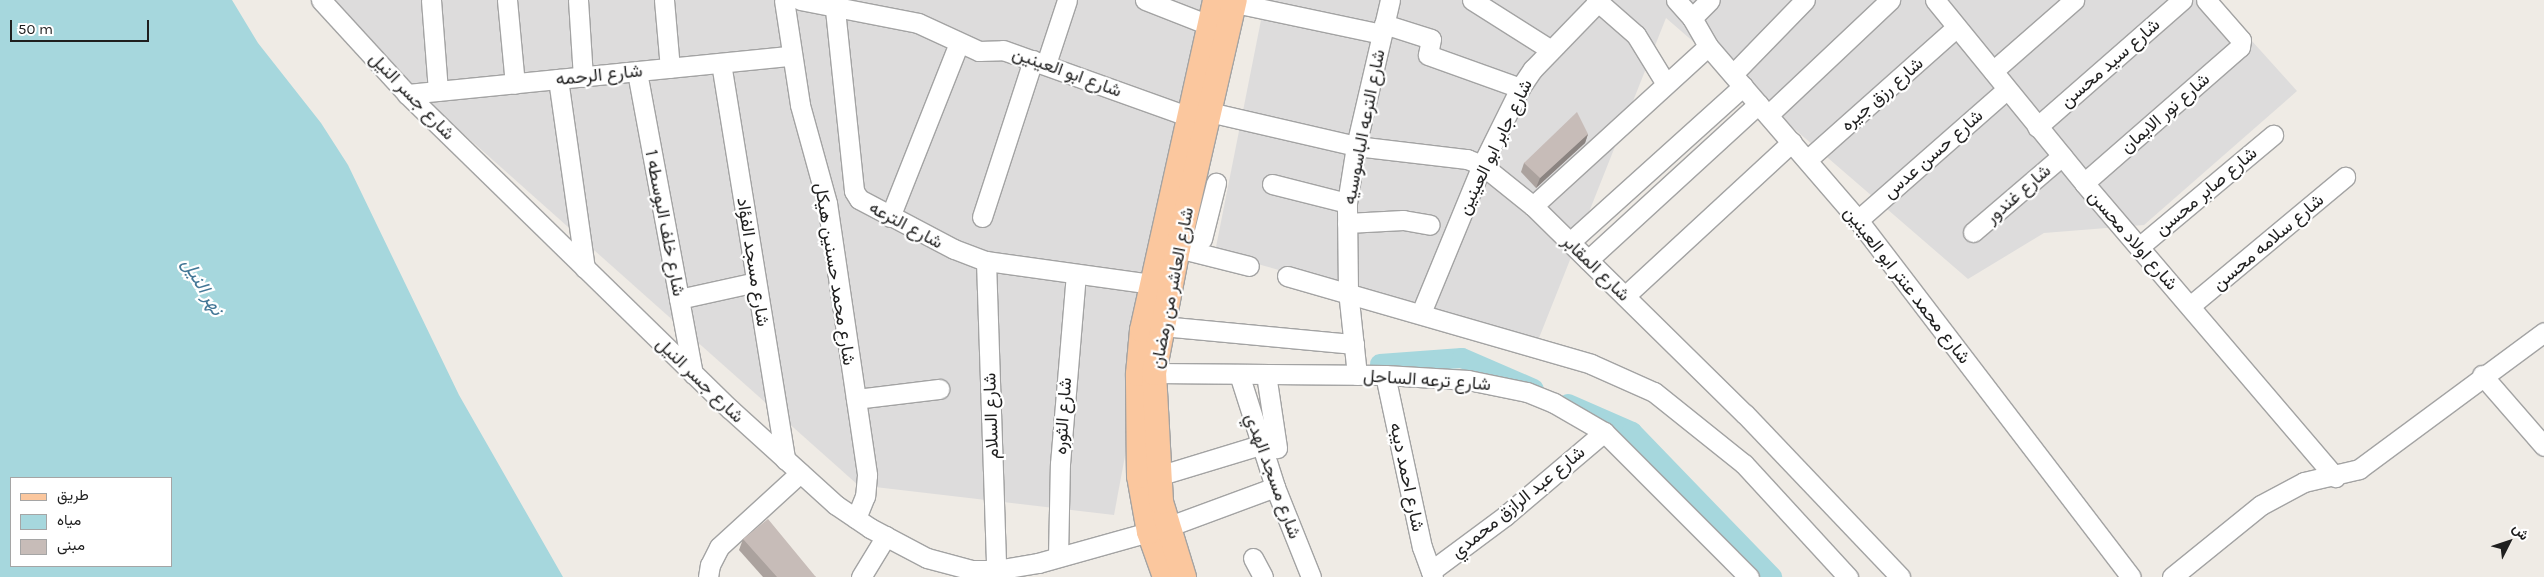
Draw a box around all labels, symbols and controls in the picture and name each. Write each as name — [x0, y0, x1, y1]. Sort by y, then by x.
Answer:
scale bar — [12, 10, 151, 42]
street label: شارع سيد محسن — [2056, 14, 2164, 112]
text: 50 m — [18, 20, 53, 38]
street label: شارع ابو العينين — [1009, 42, 1125, 102]
street label: شارع جسر النيل — [365, 48, 459, 144]
street label: شارع الترعه الباسوسيه — [1338, 48, 1390, 206]
street label: شارع رزق جيره — [1836, 52, 1928, 136]
street label: شارع الرحمه — [555, 60, 643, 90]
street label: شارع نور الايمان — [2116, 68, 2214, 158]
street label: شارع جابر ابو العينين — [1453, 76, 1537, 218]
street label: شارع حسن عدس — [1879, 105, 1987, 203]
street label: شارع صابر محسن — [2150, 142, 2262, 240]
street label: شارع خلف البوسطه 1 — [640, 148, 690, 298]
street label: شارع غندور — [1981, 160, 2055, 228]
street label: شارع محمد حسنين هيكل — [810, 181, 860, 367]
street label: شارع اولاد محسن — [2084, 185, 2182, 295]
street label: شارع سلامه محسن — [2208, 189, 2328, 295]
street label: شارع مسجد الفؤاد — [732, 196, 774, 328]
street label: شارع الترعه — [865, 197, 947, 253]
street label: شارع محمد عنتر ابو العينين — [1839, 202, 1975, 368]
street label: شارع العاشر من رمضان — [1146, 206, 1198, 370]
street label: شارع المقابر — [1558, 230, 1634, 306]
water label: نهر النيل — [176, 254, 228, 320]
street label: شارع جسر النيل — [652, 333, 748, 427]
street label: شارع ترعه الساحل — [1362, 365, 1492, 395]
street label: شارع السلام — [979, 372, 1003, 460]
street label: شارع الثوره — [1050, 377, 1076, 455]
street label: شارع مسجد الهدي — [1240, 410, 1306, 542]
street label: شارع احمد ديبه — [1385, 421, 1429, 533]
street label: شارع عبد الرازق محمدي — [1447, 441, 1589, 563]
legend — [10, 477, 172, 567]
text: طريق — [57, 486, 89, 504]
text: مياه — [57, 511, 81, 529]
north arrow — [2484, 517, 2534, 567]
text: ش — [2509, 520, 2533, 544]
text: مبنى — [57, 536, 85, 554]

